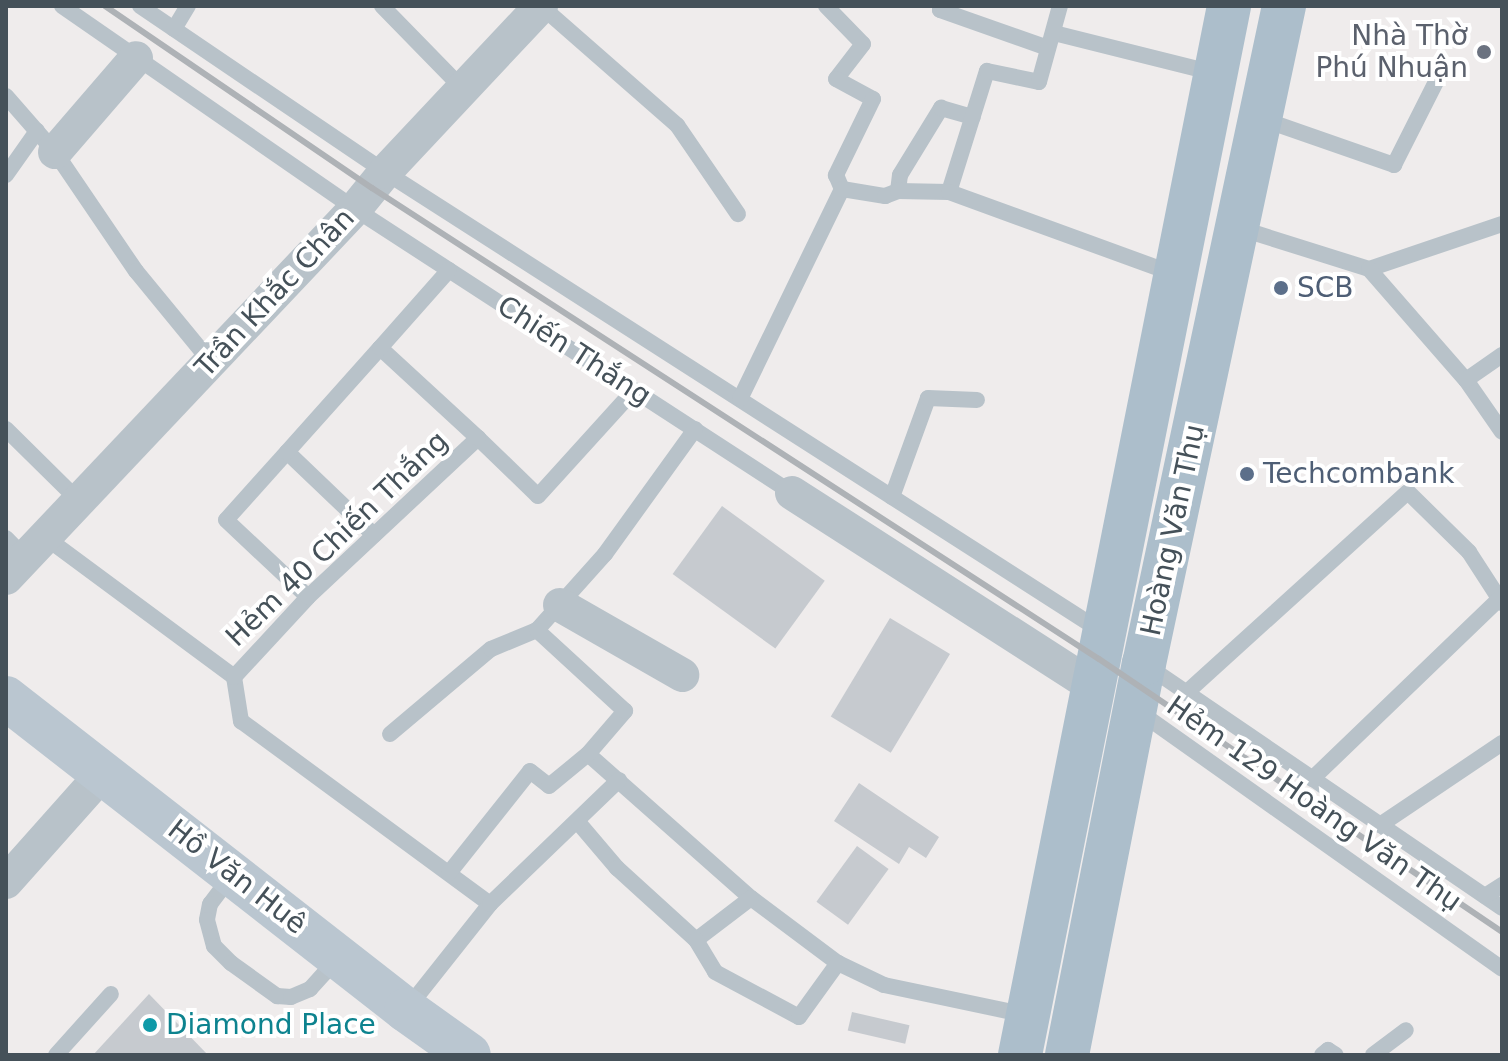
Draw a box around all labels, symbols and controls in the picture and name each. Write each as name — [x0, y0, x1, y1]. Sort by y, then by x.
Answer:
place label: Nhà Thờ Phú Nhuận — [1315, 19, 1468, 85]
marker: Nhà Thờ Phú Nhuận — [1475, 43, 1493, 61]
street label: Trần Khắc Chân — [188, 202, 362, 384]
place label: SCB — [1297, 271, 1354, 305]
marker: SCB — [1272, 279, 1290, 297]
street label: Chiến Thắng — [491, 289, 657, 413]
street label: Hoàng Văn Thụ — [1134, 421, 1212, 639]
street label: Hẻm 40 Chiến Thắng — [219, 424, 455, 654]
place label: Techcombank — [1263, 457, 1454, 491]
marker: Techcombank — [1238, 465, 1256, 483]
street label: Hẻm 129 Hoàng Văn Thụ — [1160, 689, 1468, 919]
street label: Hồ Văn Huê — [161, 813, 313, 941]
place label: Diamond Place — [166, 1008, 376, 1042]
marker: Diamond Place — [141, 1016, 159, 1034]

